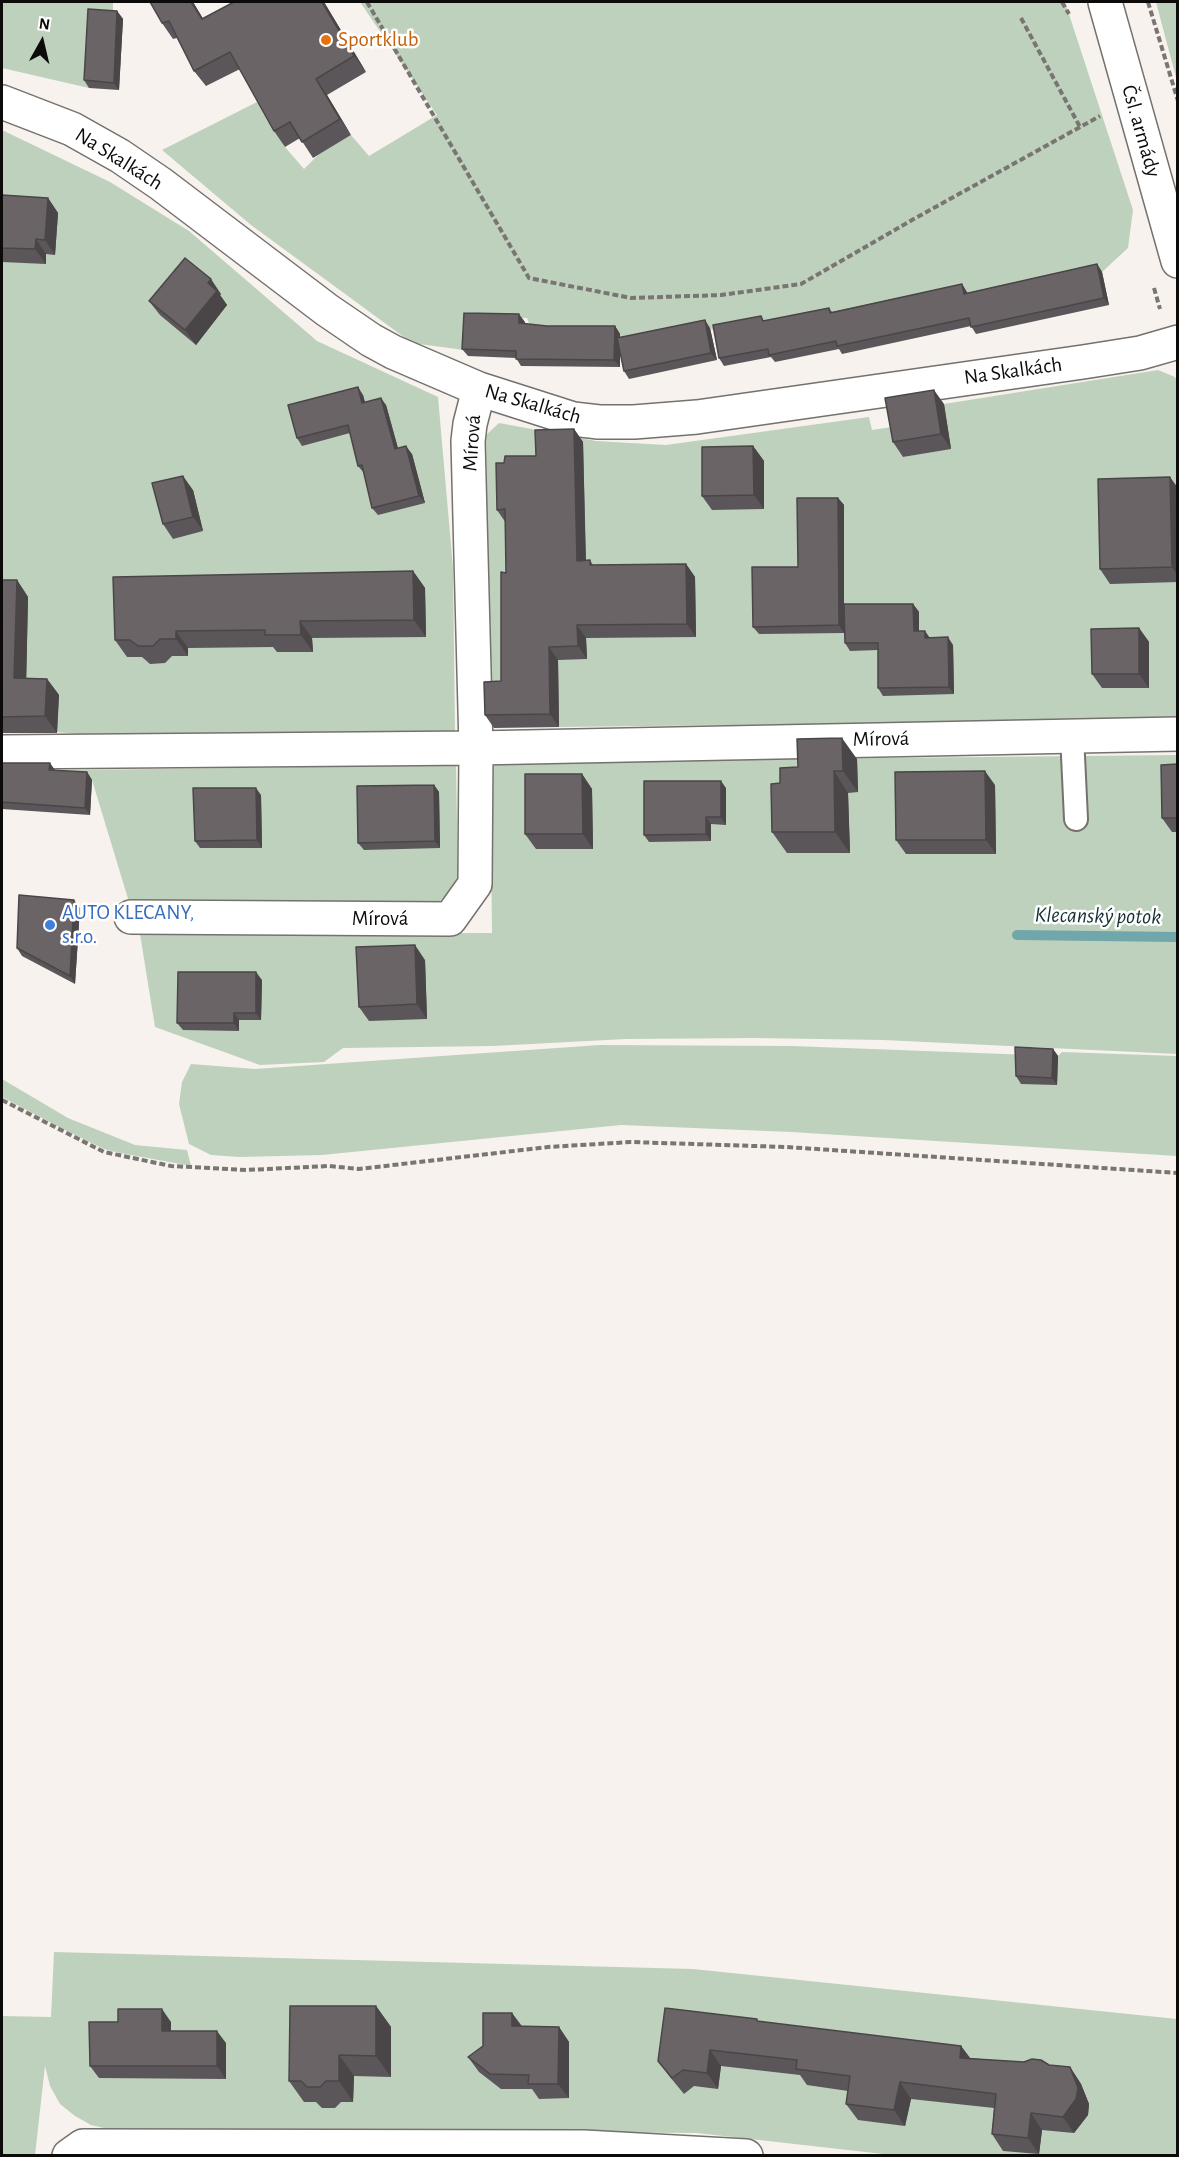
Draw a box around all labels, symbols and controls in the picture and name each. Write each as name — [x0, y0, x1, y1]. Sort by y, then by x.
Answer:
north arrow — [12, 12, 72, 72]
text: N — [38, 15, 51, 33]
place label: Sportklub — [338, 27, 418, 53]
marker: Sportklub — [319, 33, 333, 47]
street label: Čsl. armády — [1116, 82, 1166, 180]
street label: Na Skalkách — [70, 122, 168, 196]
street label: Na Skalkách — [962, 352, 1064, 390]
street label: Na Skalkách — [482, 378, 584, 430]
street label: Mírová — [457, 414, 487, 472]
street label: Mírová — [852, 726, 910, 752]
place label: AUTO KLECANY, s.r.o. — [62, 900, 194, 950]
water label: Klecanský potok — [1034, 902, 1162, 930]
street label: Mírová — [352, 906, 408, 932]
marker: AUTO KLECANY, s.r.o. — [43, 918, 57, 932]

